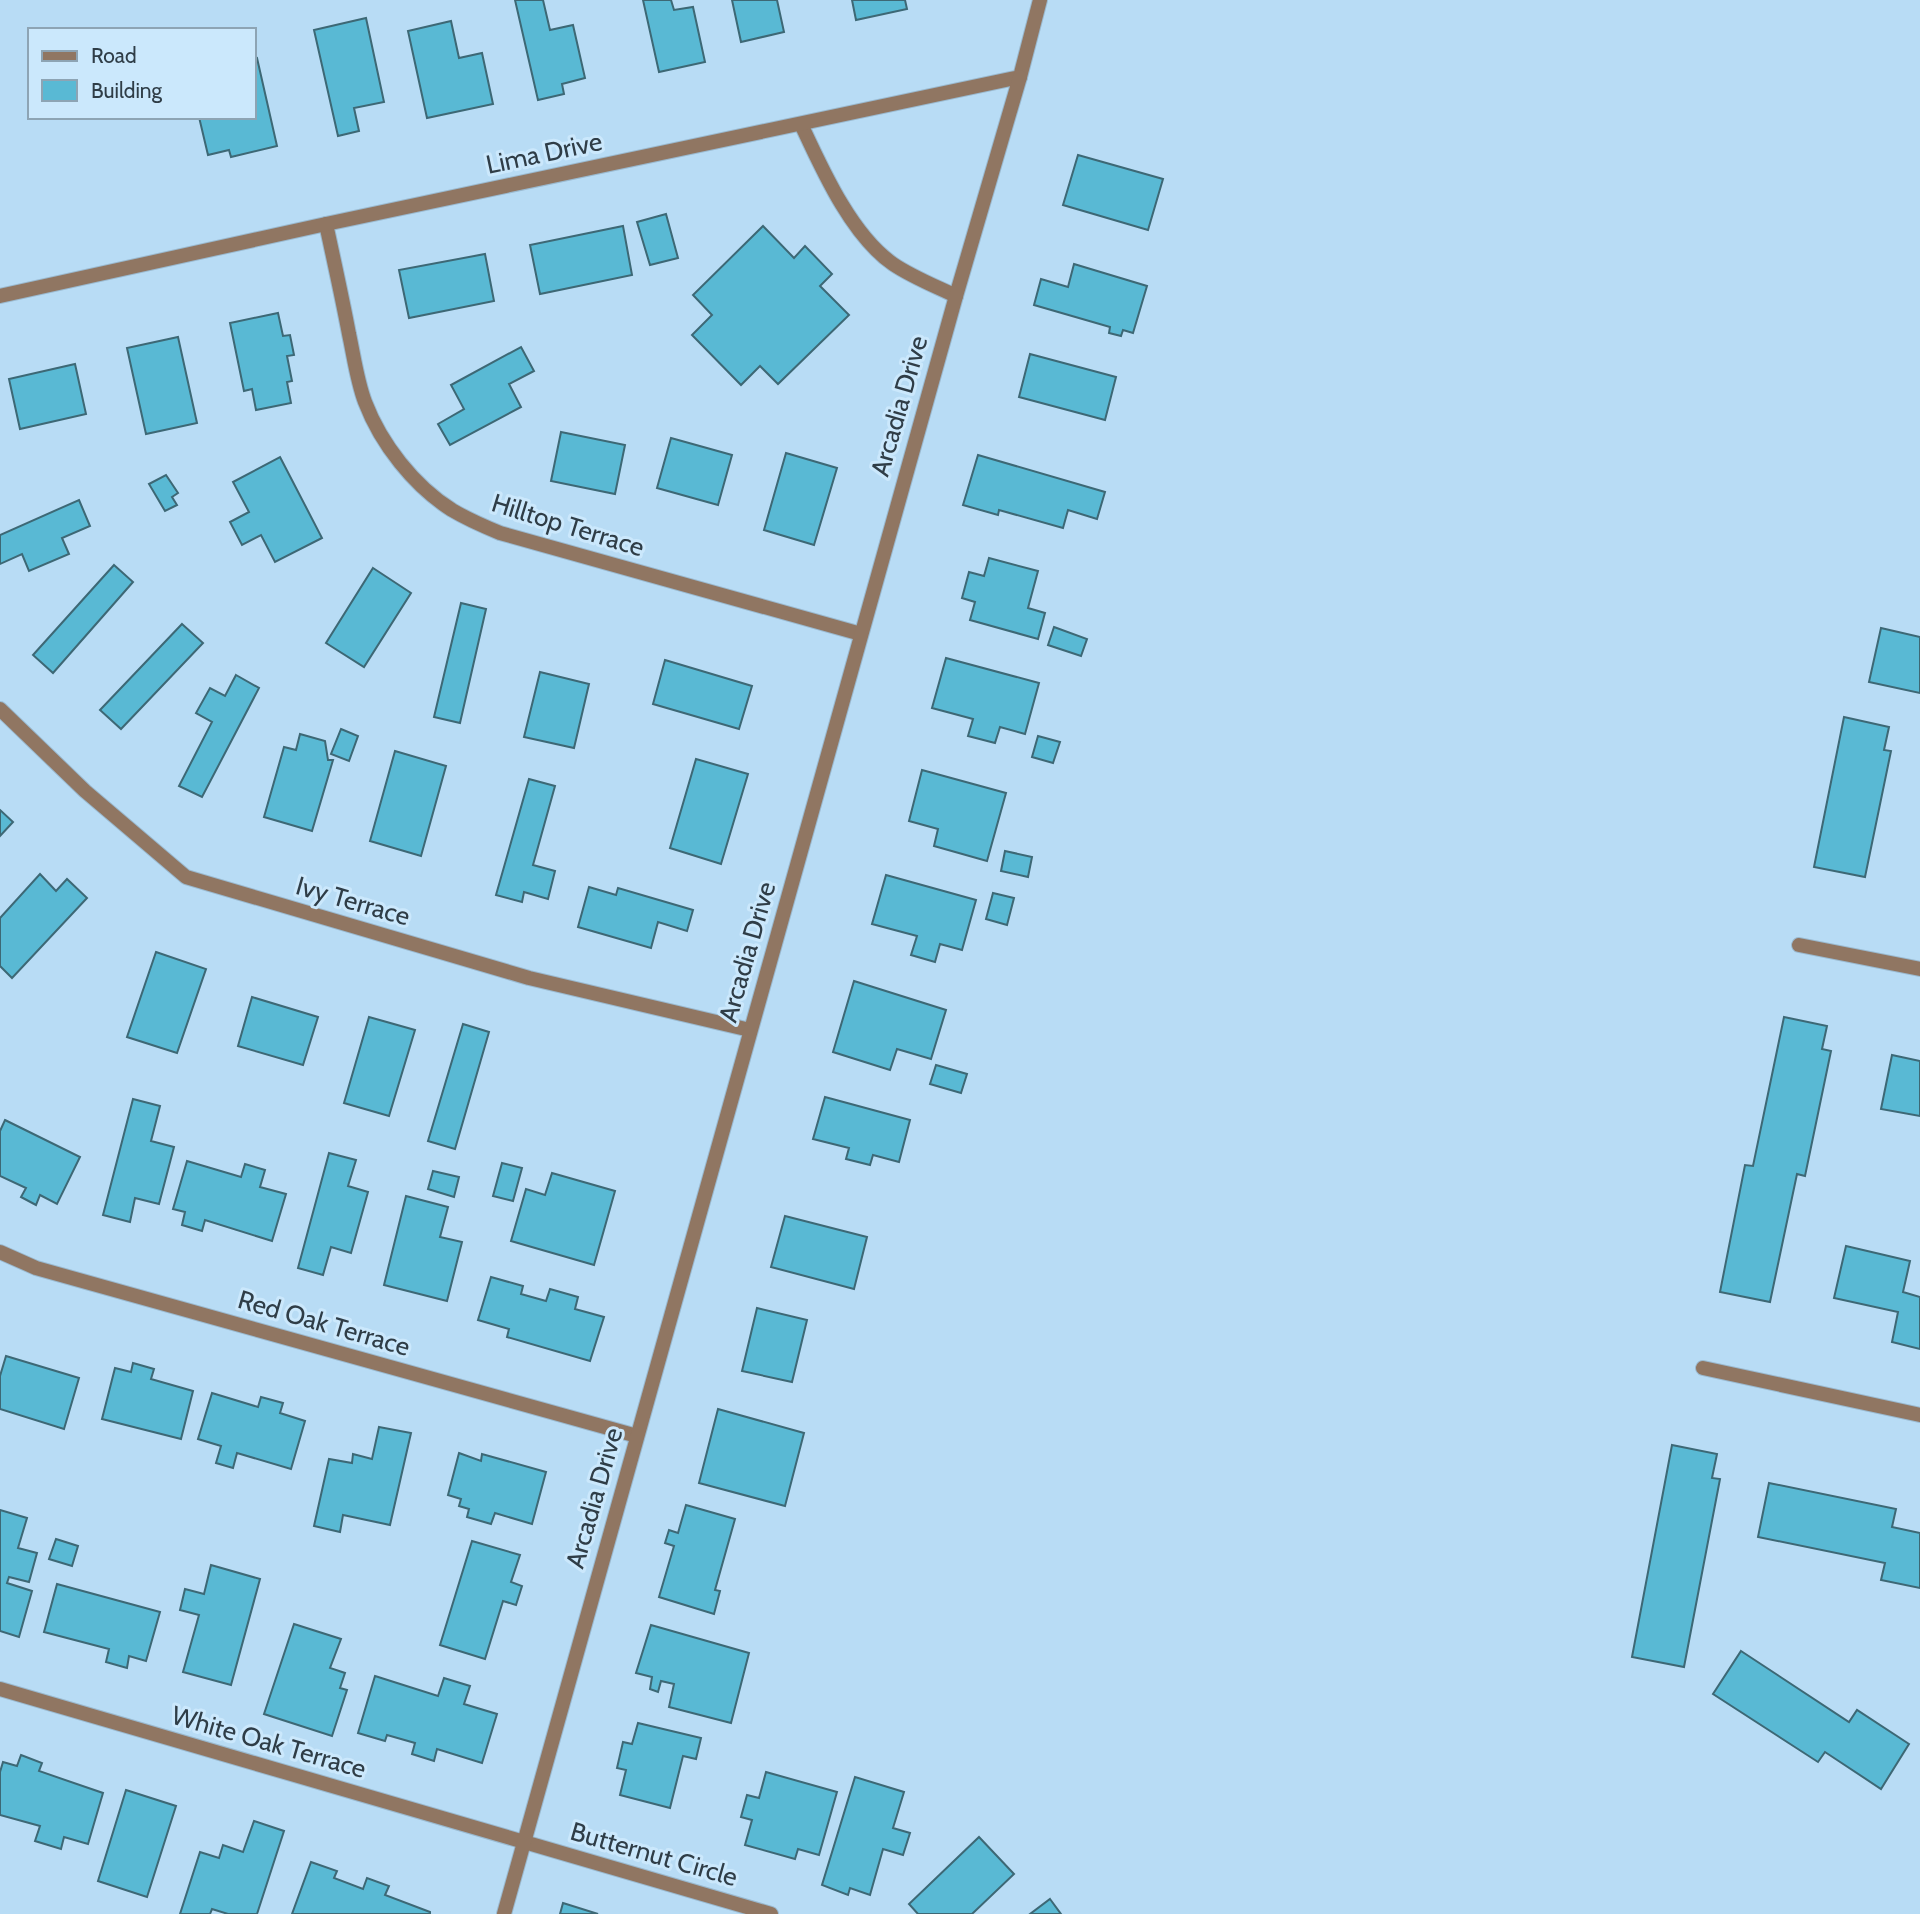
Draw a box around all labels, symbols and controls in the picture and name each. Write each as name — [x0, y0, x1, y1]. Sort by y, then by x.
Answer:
legend — [28, 28, 256, 119]
text: Road — [91, 43, 137, 68]
text: Building — [91, 78, 163, 103]
street label: Lima Drive — [483, 125, 605, 181]
street label: Arcadia Drive — [864, 332, 934, 480]
street label: Hilltop Terrace — [488, 487, 648, 563]
street label: Ivy Terrace — [292, 870, 414, 932]
street label: Arcadia Drive — [712, 878, 782, 1026]
street label: Red Oak Terrace — [234, 1283, 414, 1363]
street label: Arcadia Drive — [559, 1424, 629, 1572]
street label: White Oak Terrace — [168, 1699, 370, 1785]
street label: Butternut Circle — [567, 1815, 741, 1893]

